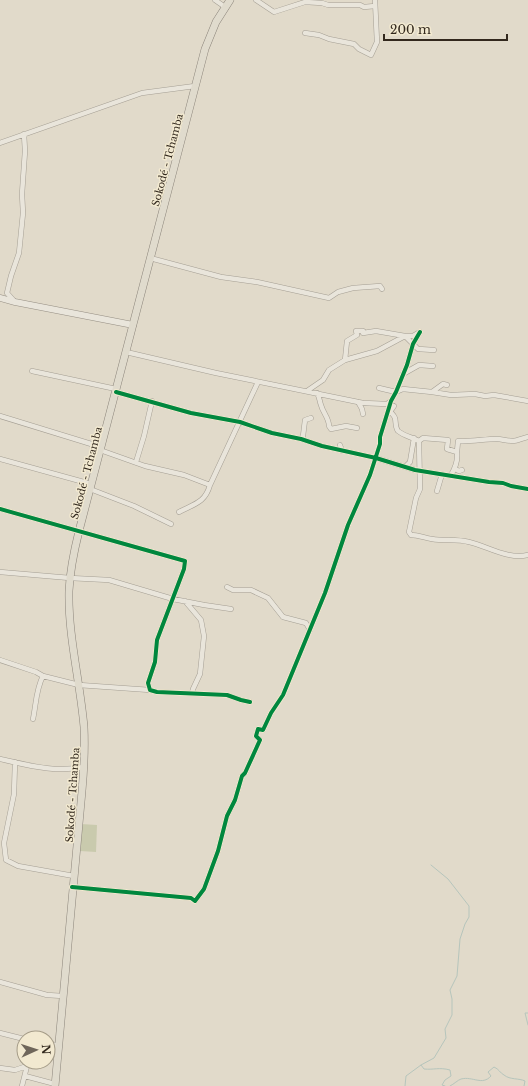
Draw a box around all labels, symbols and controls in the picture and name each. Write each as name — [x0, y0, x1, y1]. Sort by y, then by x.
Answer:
scale bar — [384, 16, 507, 42]
text: 200 m — [390, 22, 431, 37]
street label: Sokodé - Tchamba — [149, 112, 186, 208]
street label: Sokodé - Tchamba — [68, 425, 105, 521]
street label: Sokodé - Tchamba — [63, 747, 82, 843]
north arrow — [16, 1030, 56, 1070]
text: N — [39, 1044, 53, 1056]

